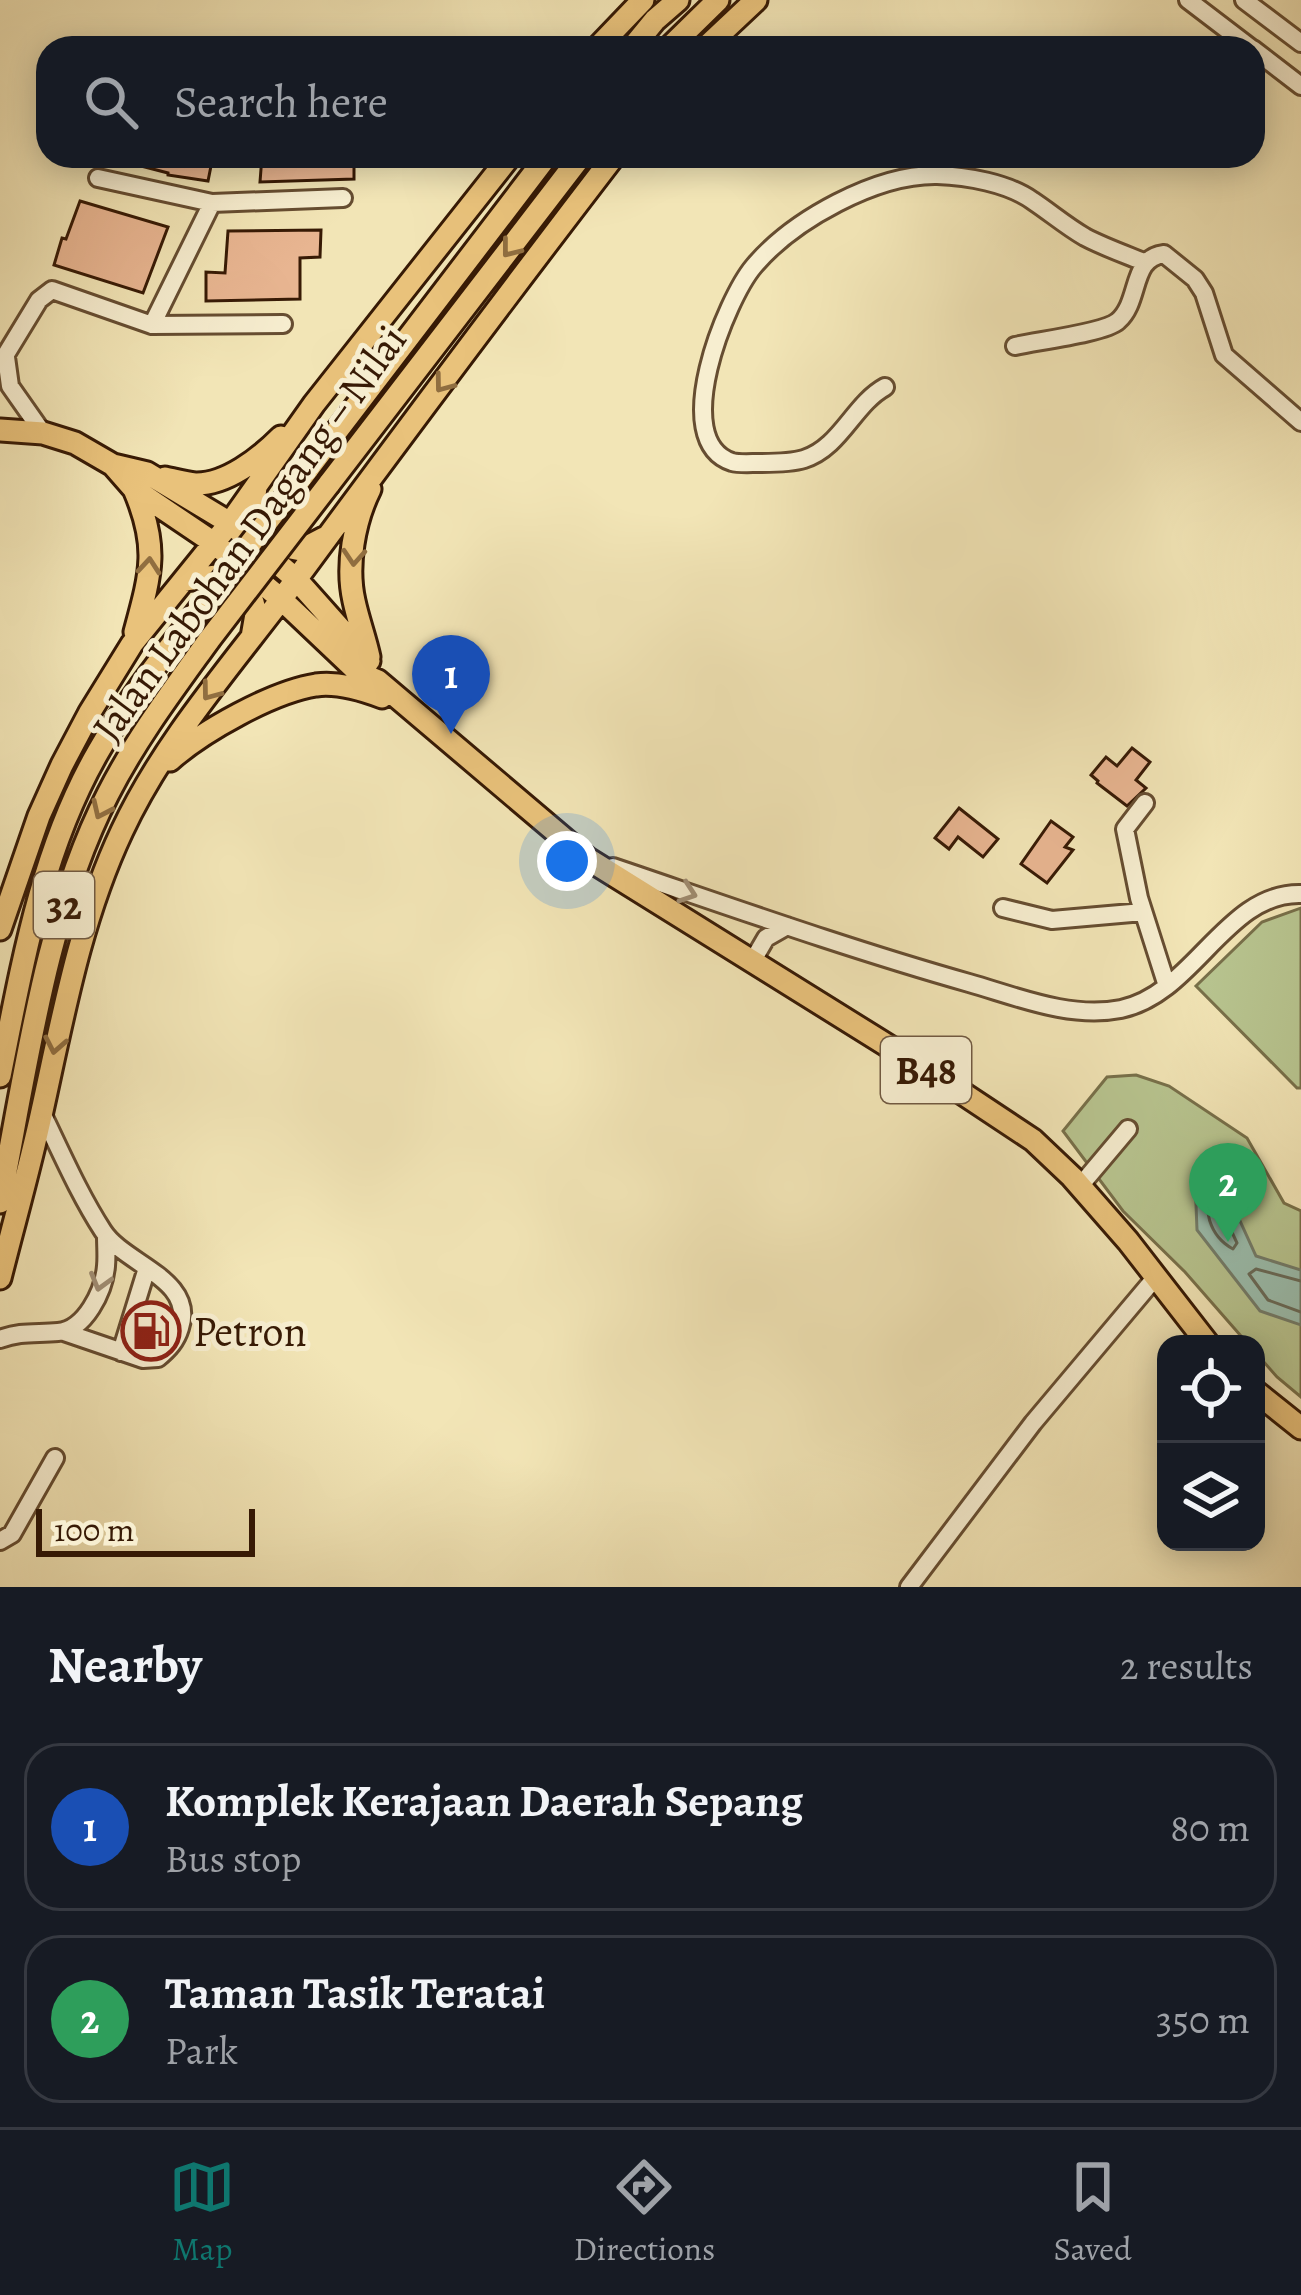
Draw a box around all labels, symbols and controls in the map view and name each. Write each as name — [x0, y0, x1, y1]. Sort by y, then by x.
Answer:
search box — [36, 36, 1265, 168]
icon: search — [78, 69, 144, 135]
text: Search here — [174, 71, 388, 133]
one-way arrow — [503, 235, 524, 257]
street label: Jalan Labohan Dagang ‒ Nilai — [78, 313, 420, 753]
one-way arrow — [435, 371, 457, 392]
one-way arrow — [341, 548, 367, 567]
one-way arrow — [136, 556, 161, 575]
pin: 1 — [412, 635, 490, 734]
one-way arrow — [203, 679, 225, 700]
one-way arrow — [92, 798, 115, 819]
your location — [537, 831, 597, 891]
road number: 32 — [34, 872, 94, 938]
one-way arrow — [676, 878, 697, 903]
one-way arrow — [43, 1035, 69, 1055]
road number: B48 — [881, 1037, 971, 1103]
pin: 2 — [1189, 1143, 1267, 1242]
one-way arrow — [90, 1271, 115, 1292]
fuel station icon: Petron — [120, 1300, 182, 1362]
place label: Petron — [193, 1303, 307, 1360]
map controls — [1157, 1335, 1265, 1551]
button: locate — [1157, 1335, 1265, 1443]
button: layers — [1157, 1443, 1265, 1551]
scale bar — [36, 1503, 255, 1556]
text: 100 m — [54, 1507, 134, 1552]
text: Nearby — [48, 1630, 202, 1700]
text: 2 results — [1120, 1639, 1253, 1692]
text: Komplek Kerajaan Daerah Sepang — [165, 1770, 803, 1832]
text: 1 — [83, 1801, 97, 1854]
text: 80 m — [1170, 1801, 1250, 1854]
text: Bus stop — [165, 1832, 301, 1885]
text: Taman Tasik Teratai — [165, 1962, 545, 2024]
text: 2 — [81, 1993, 99, 2046]
text: 350 m — [1156, 1993, 1250, 2046]
text: Park — [165, 2024, 238, 2077]
tab: Map — [169, 2154, 235, 2271]
tab: Directions — [574, 2154, 715, 2271]
tab: Saved — [1054, 2154, 1132, 2271]

